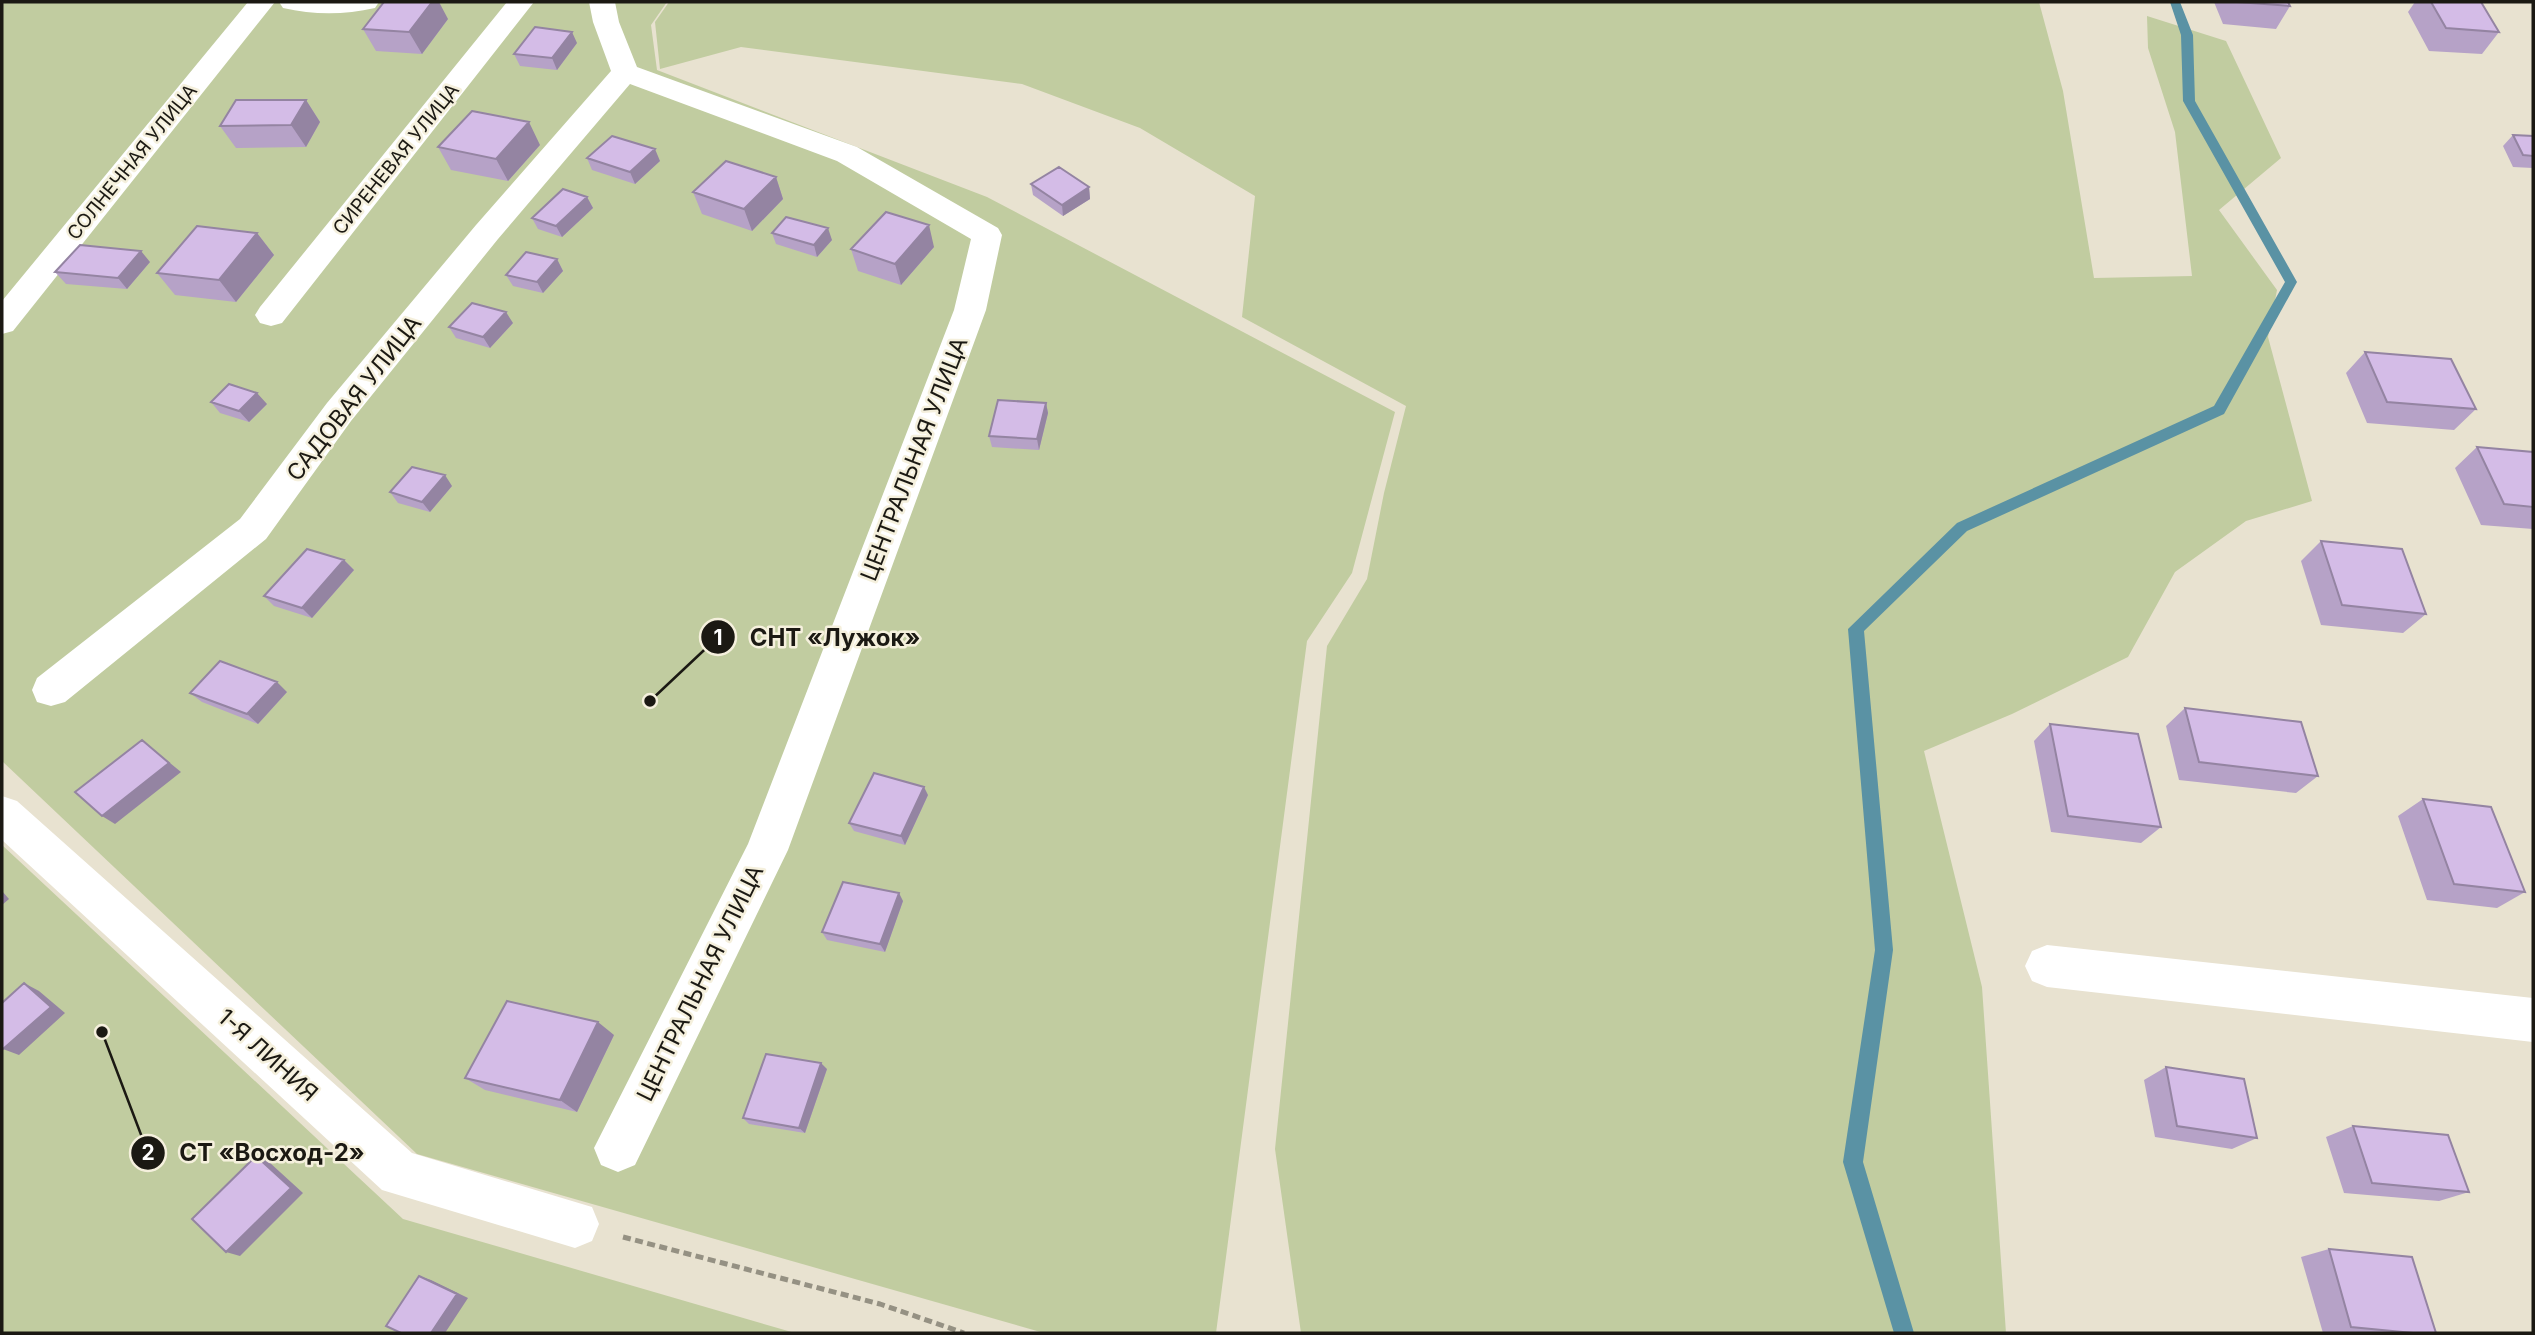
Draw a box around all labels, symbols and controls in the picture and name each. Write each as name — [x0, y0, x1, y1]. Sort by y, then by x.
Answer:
street label: СИРЕНЕВАЯ УЛИЦА — [328, 79, 464, 239]
street label: СОЛНЕЧНАЯ УЛИЦА — [62, 80, 202, 244]
street label: САДОВАЯ УЛИЦА — [281, 310, 427, 486]
street label: ЦЕНТРАЛЬНАЯ УЛИЦА — [855, 333, 974, 585]
callout: СНТ «Лужок» — [701, 615, 935, 660]
text: СНТ «Лужок» — [750, 623, 920, 652]
text: 1 — [713, 625, 723, 650]
street label: ЦЕНТРАЛЬНАЯ УЛИЦА — [631, 860, 769, 1106]
street label: 1-Я ЛИНИЯ — [212, 1003, 324, 1107]
callout: СТ «Восход-2» — [131, 1130, 379, 1175]
text: СТ «Восход-2» — [179, 1138, 365, 1167]
text: 2 — [141, 1140, 155, 1165]

